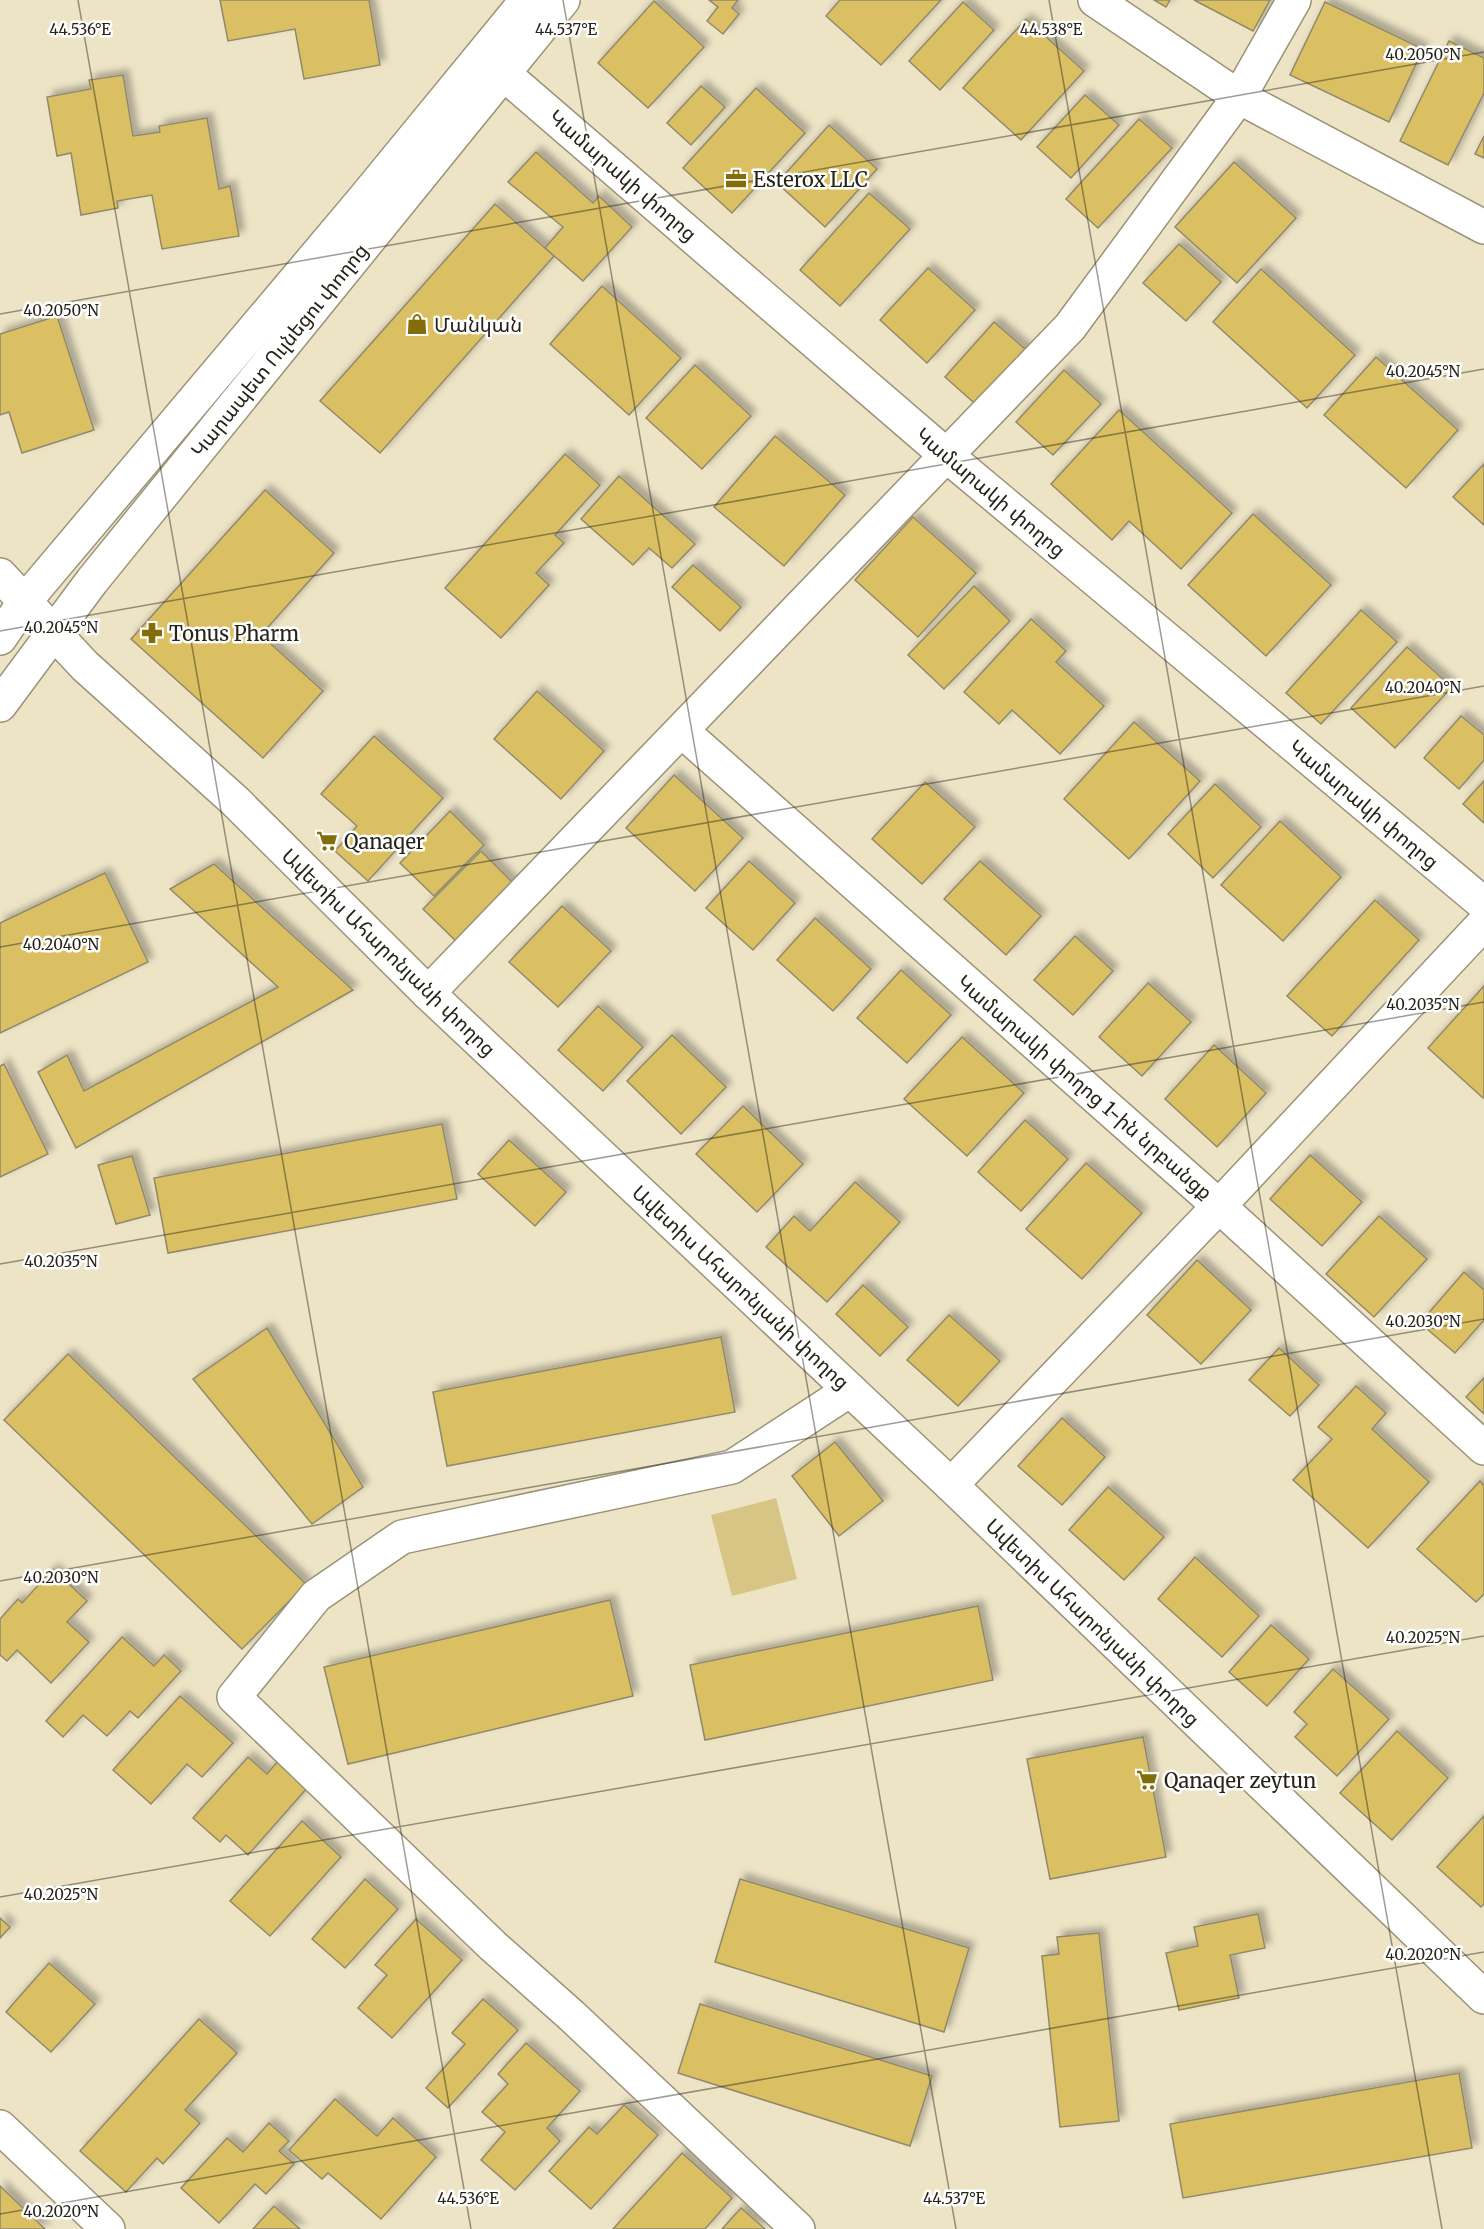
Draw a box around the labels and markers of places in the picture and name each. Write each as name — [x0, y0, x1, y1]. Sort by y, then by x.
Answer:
office icon: Esterox LLC — [724, 167, 748, 191]
place label: Esterox LLC — [753, 167, 868, 192]
shop icon: Մանկան — [405, 312, 429, 336]
place label: Մանկան — [434, 312, 522, 337]
pharmacy icon: Tonus Pharm — [140, 621, 164, 645]
place label: Tonus Pharm — [169, 621, 299, 646]
supermarket icon: Qanaqer — [315, 829, 339, 853]
place label: Qanaqer — [344, 829, 425, 854]
supermarket icon: Qanaqer zeytun — [1135, 1768, 1159, 1792]
place label: Qanaqer zeytun — [1164, 1768, 1316, 1793]

